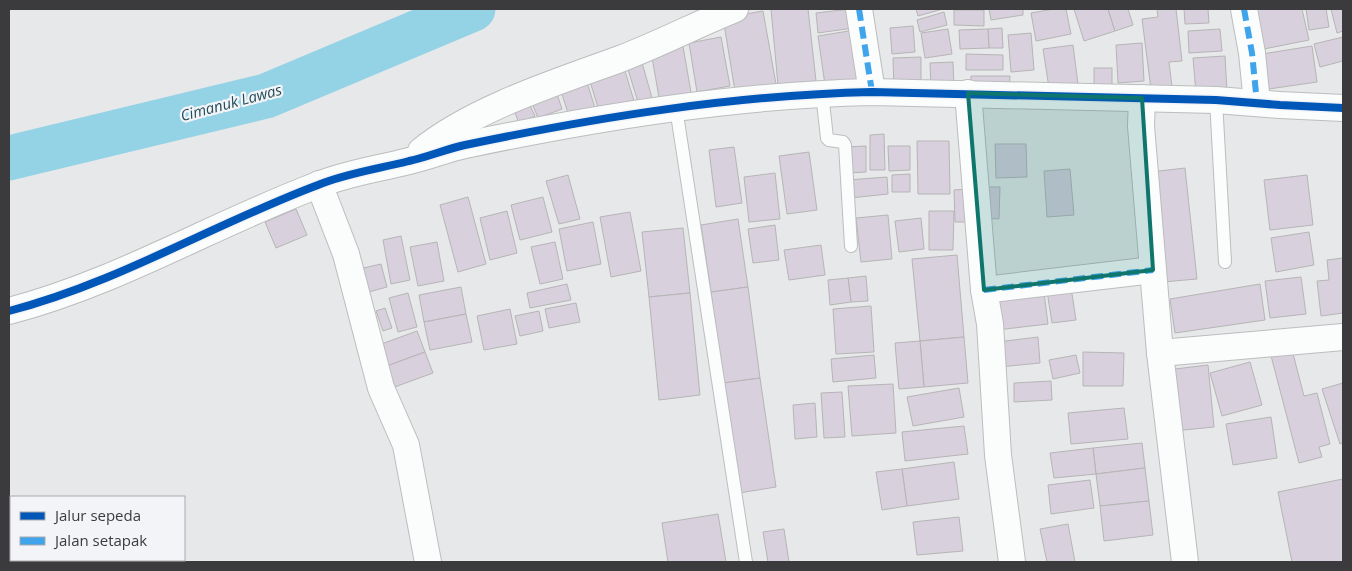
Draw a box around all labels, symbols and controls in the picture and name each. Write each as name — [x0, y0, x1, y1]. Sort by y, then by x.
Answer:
water label: Cimanuk Lawas — [178, 79, 284, 125]
legend — [10, 496, 185, 561]
text: Jalur sepeda — [53, 505, 141, 525]
text: Jalan setapak — [53, 530, 147, 550]

